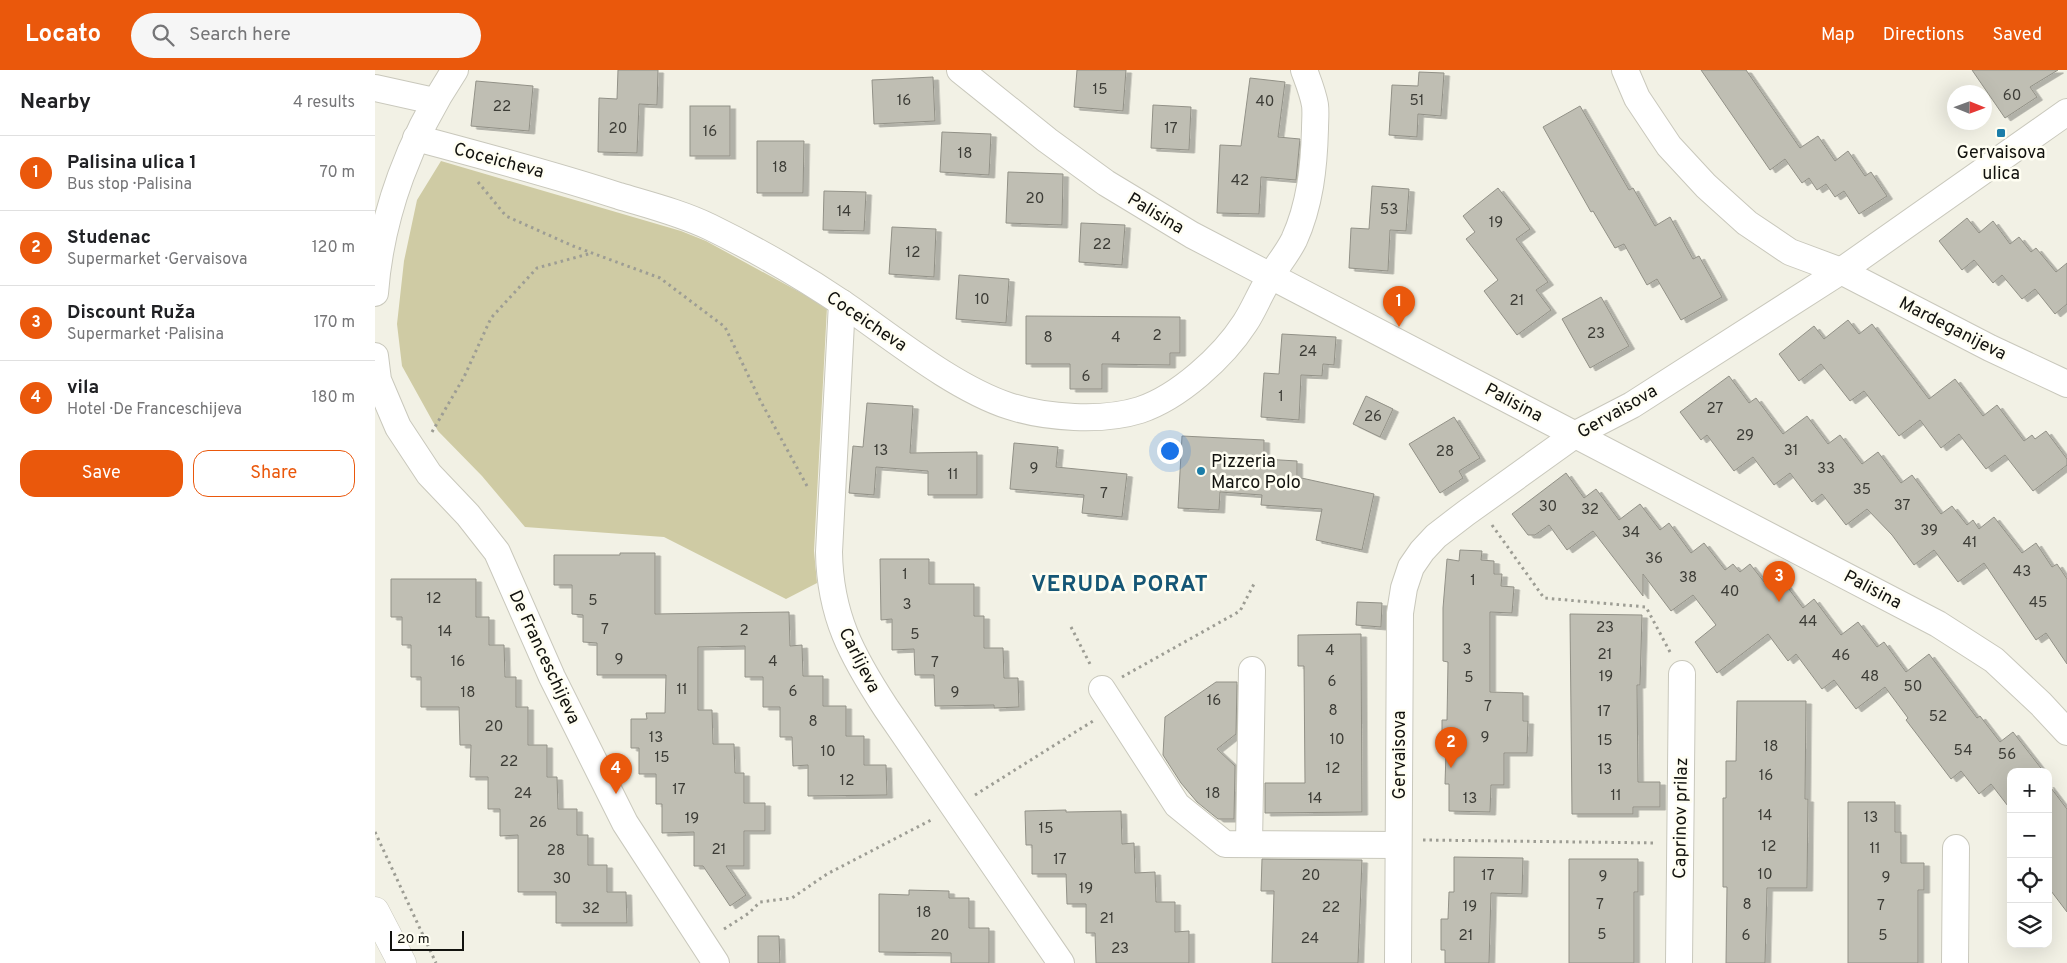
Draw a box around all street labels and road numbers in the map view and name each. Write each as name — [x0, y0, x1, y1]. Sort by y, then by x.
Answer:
street label: Coceicheva — [451, 138, 546, 185]
street label: Palisina — [1123, 188, 1188, 240]
street label: Coceicheva — [821, 287, 911, 358]
street label: Mardeganijeva — [1895, 292, 2010, 366]
street label: Palisina — [1480, 379, 1546, 428]
street label: Gervaisova — [1574, 380, 1662, 444]
street label: Palisina — [1839, 566, 1905, 615]
street label: De Franceschijeva — [503, 587, 585, 728]
street label: Carlijeva — [832, 624, 885, 697]
street label: Gervaisova — [1389, 711, 1412, 799]
street label: Caprinov prilaz — [1669, 757, 1694, 879]

